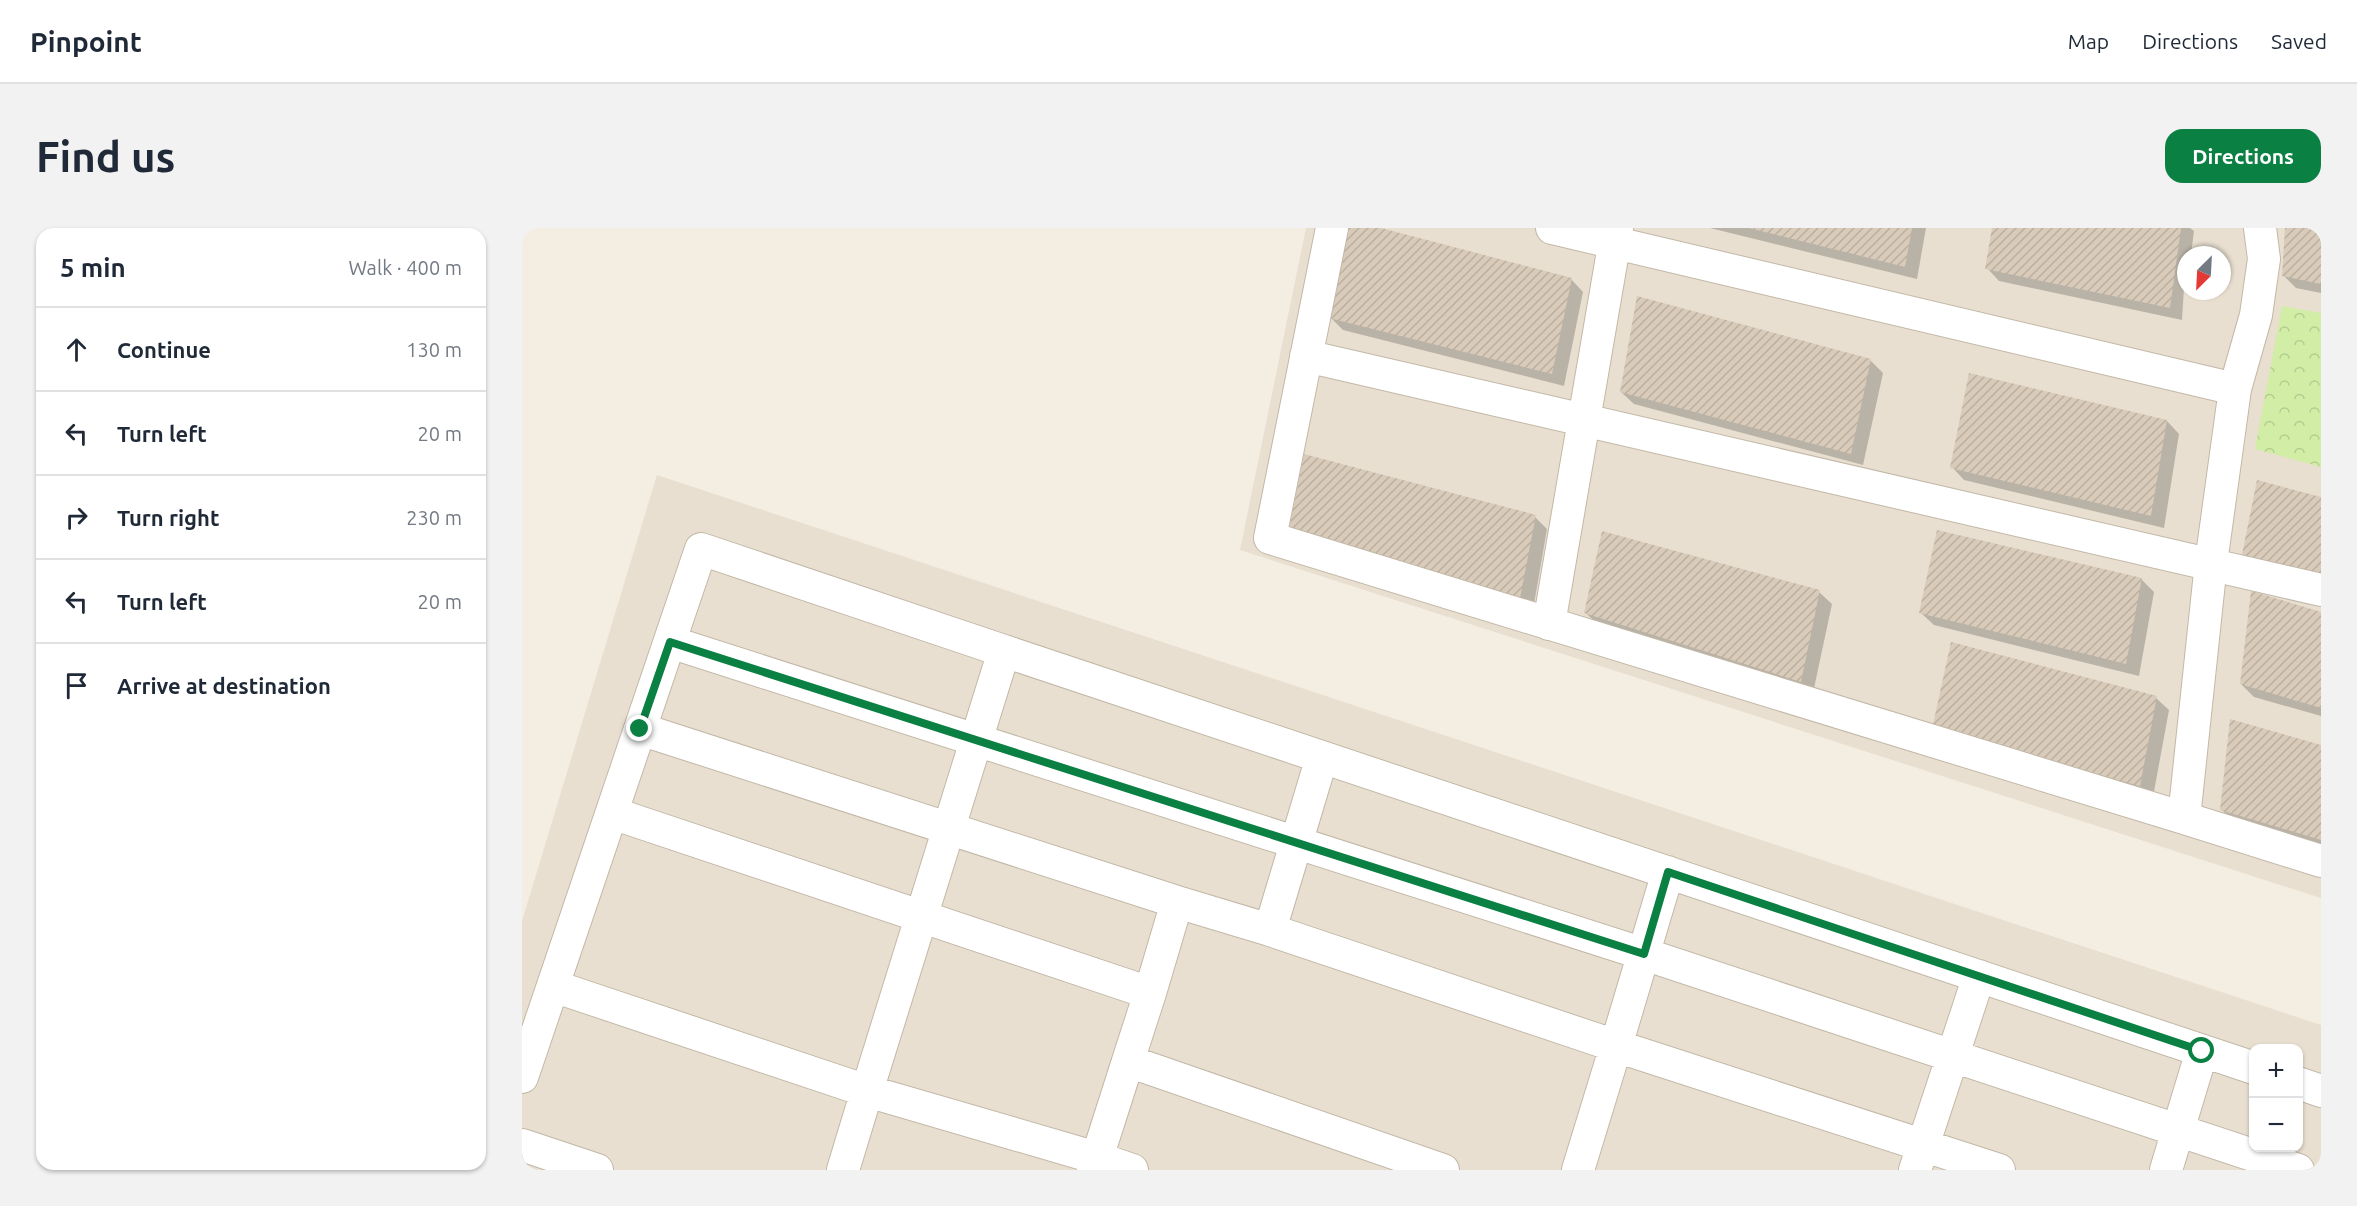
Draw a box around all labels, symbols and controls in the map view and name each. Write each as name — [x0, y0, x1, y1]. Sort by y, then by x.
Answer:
text: Pinpoint — [30, 26, 142, 57]
text: Map — [2068, 29, 2109, 53]
text: Directions — [2142, 29, 2238, 53]
text: Saved — [2271, 29, 2327, 53]
button: Directions — [2165, 129, 2321, 183]
text: Find us — [36, 133, 175, 180]
north arrow — [2177, 246, 2231, 300]
text: 5 min — [60, 253, 126, 282]
text: Walk · 400 m — [349, 256, 462, 279]
icon: ahead — [60, 333, 93, 366]
text: Continue — [117, 337, 211, 362]
text: 130 m — [406, 338, 462, 361]
icon: left — [60, 417, 93, 450]
text: Turn left — [117, 421, 207, 446]
text: 20 m — [418, 422, 462, 445]
icon: right — [60, 501, 93, 534]
text: Turn right — [117, 505, 219, 530]
text: 230 m — [406, 506, 462, 529]
icon: left — [60, 585, 93, 618]
text: Turn left — [117, 589, 207, 614]
text: 20 m — [418, 590, 462, 613]
icon: arrive — [60, 669, 93, 702]
text: Arrive at destination — [117, 673, 331, 698]
route end — [626, 715, 652, 741]
route start — [2188, 1037, 2214, 1063]
map controls — [2249, 1044, 2303, 1152]
button: + — [2249, 1044, 2303, 1098]
button: − — [2249, 1098, 2303, 1152]

